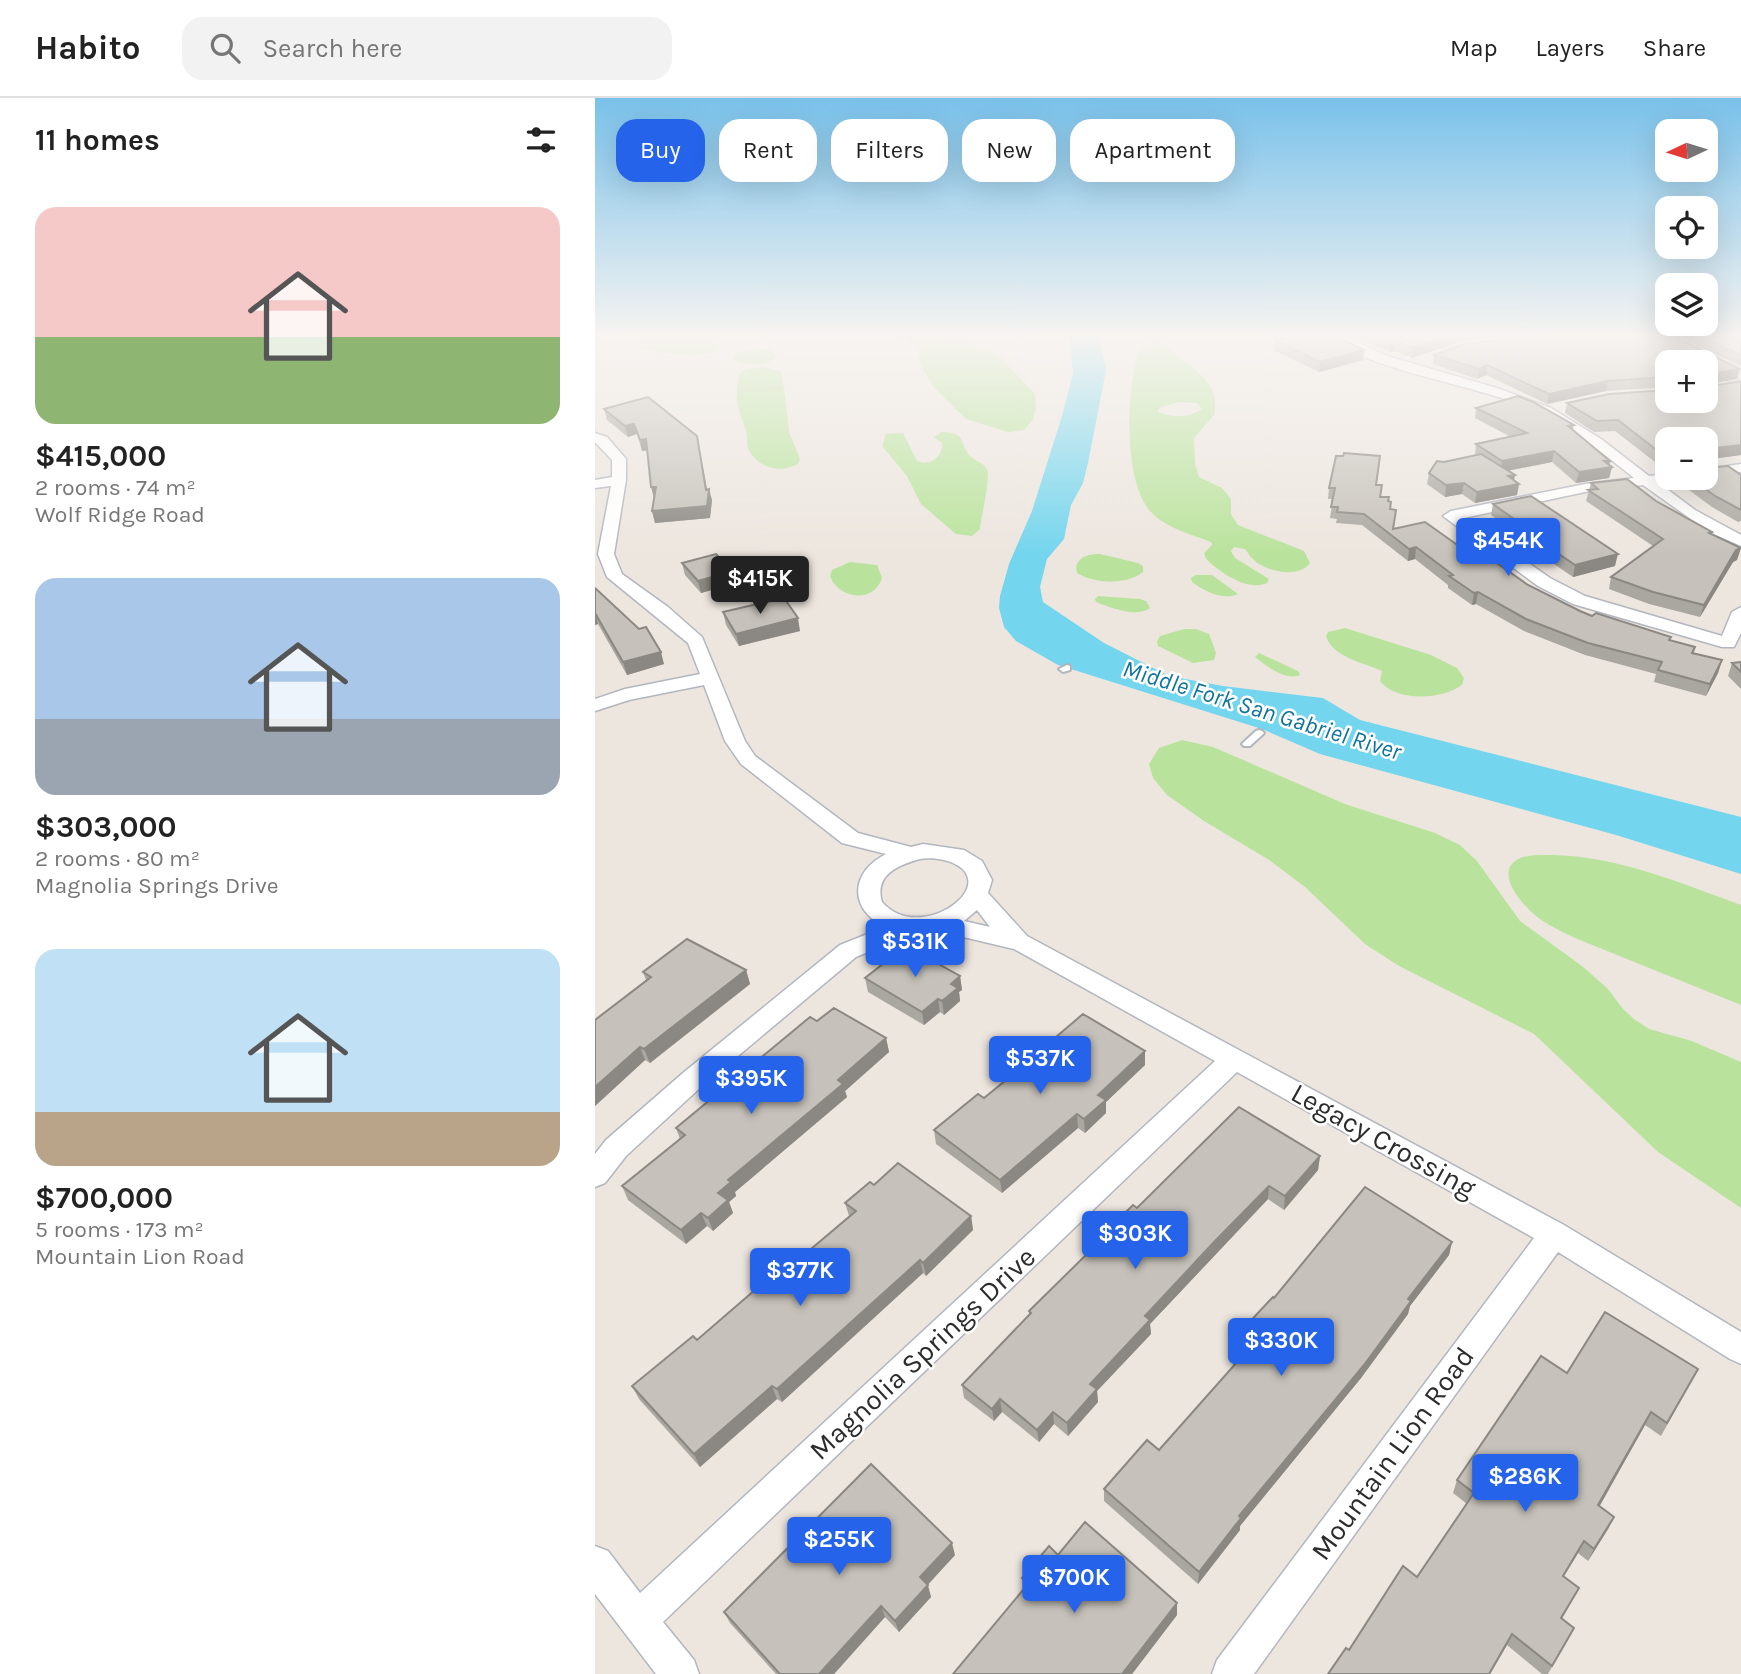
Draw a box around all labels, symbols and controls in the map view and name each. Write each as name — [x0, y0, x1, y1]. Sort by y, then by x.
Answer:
search box — [182, 17, 672, 80]
text: Habito — [35, 29, 140, 67]
icon: search — [206, 29, 244, 67]
text: Search here — [262, 33, 402, 64]
text: Map — [1450, 34, 1498, 62]
text: Layers — [1536, 34, 1605, 62]
text: Share — [1643, 34, 1706, 62]
chip: Buy — [616, 119, 705, 182]
chip: Rent — [719, 119, 817, 182]
chip: Filters — [831, 119, 948, 182]
chip: New — [962, 119, 1056, 182]
chip: Apartment — [1070, 119, 1235, 182]
north arrow — [1655, 119, 1719, 182]
map controls — [1655, 119, 1718, 490]
icon: filters — [522, 121, 560, 159]
text: 11 homes — [35, 122, 160, 158]
button: locate — [1655, 196, 1718, 259]
icon: home — [235, 253, 361, 379]
button: layers — [1655, 273, 1718, 336]
button: + — [1655, 350, 1718, 413]
button: − — [1655, 427, 1718, 490]
text: $415,000 — [35, 438, 166, 474]
text: 2 rooms · 74 m² — [35, 474, 196, 501]
text: Wolf Ridge Road — [35, 501, 205, 528]
pin: $454K — [1459, 518, 1557, 578]
text: $454K — [1472, 527, 1544, 554]
pin: $415K — [711, 556, 809, 616]
text: $415K — [727, 565, 793, 592]
icon: home — [235, 624, 361, 750]
water label: Middle Fork San Gabriel River — [1119, 654, 1405, 766]
text: $303,000 — [35, 809, 176, 845]
text: 2 rooms · 80 m² — [35, 845, 200, 872]
text: Magnolia Springs Drive — [35, 872, 279, 899]
pin: $531K — [866, 920, 964, 979]
text: $531K — [882, 928, 948, 955]
icon: home — [235, 995, 361, 1121]
pin: $537K — [991, 1037, 1089, 1096]
text: $537K — [1005, 1045, 1075, 1072]
pin: $395K — [702, 1056, 800, 1116]
text: $395K — [715, 1065, 787, 1092]
street label: Legacy Crossing — [1286, 1076, 1482, 1205]
text: $700,000 — [35, 1180, 173, 1216]
pin: $303K — [1086, 1212, 1184, 1271]
text: 5 rooms · 173 m² — [35, 1216, 204, 1243]
text: $303K — [1098, 1220, 1172, 1247]
street label: Magnolia Springs Drive — [803, 1240, 1042, 1467]
text: Mountain Lion Road — [35, 1243, 245, 1270]
pin: $377K — [751, 1248, 849, 1308]
text: $377K — [766, 1257, 834, 1284]
pin: $330K — [1232, 1318, 1330, 1378]
text: $330K — [1244, 1327, 1318, 1354]
street label: Mountain Lion Road — [1304, 1340, 1481, 1566]
pin: $286K — [1476, 1454, 1574, 1514]
text: $286K — [1488, 1463, 1562, 1490]
pin: $255K — [790, 1518, 888, 1577]
text: $255K — [803, 1526, 875, 1553]
pin: $700K — [1025, 1556, 1123, 1615]
text: $700K — [1038, 1564, 1110, 1591]

